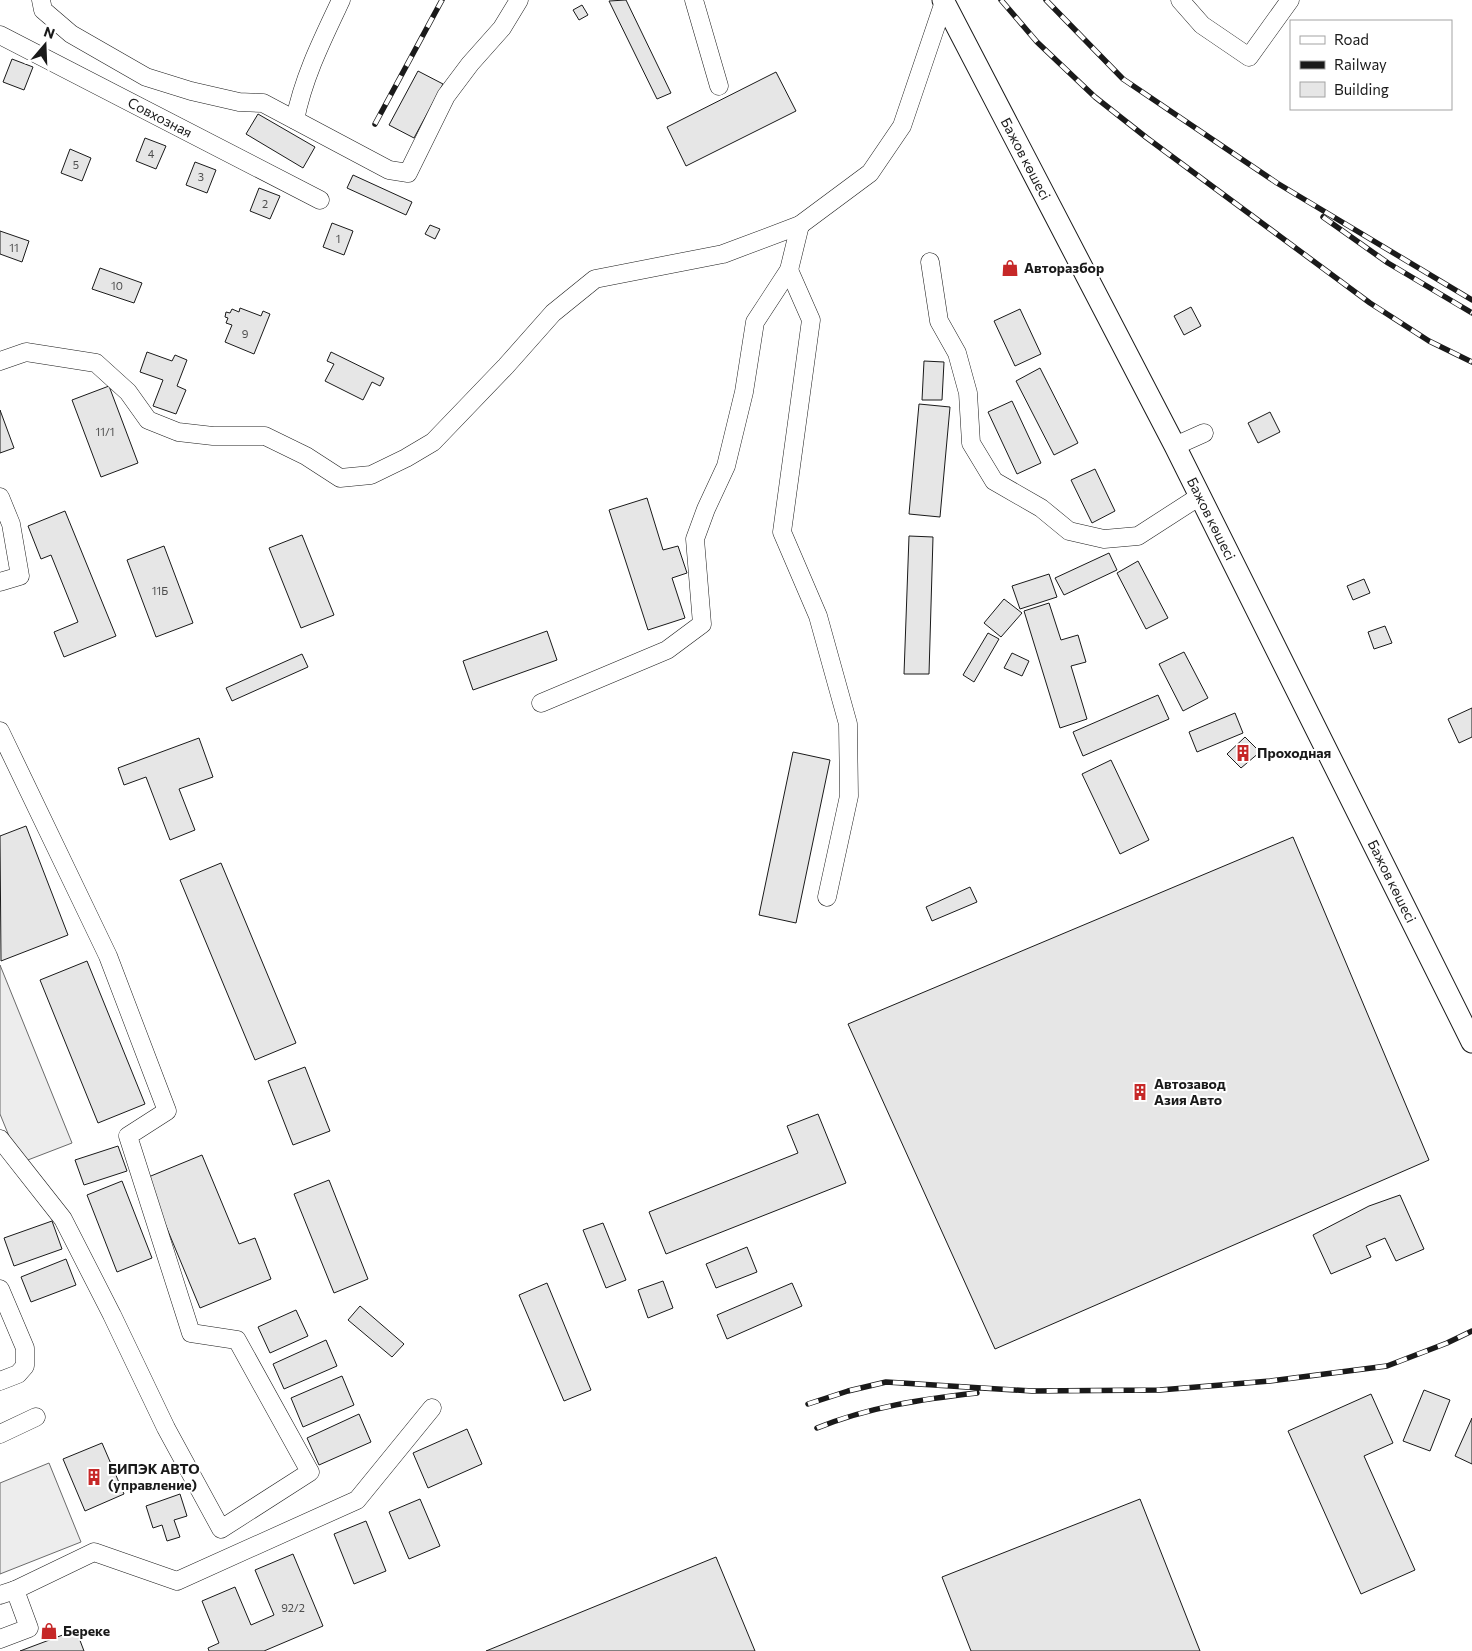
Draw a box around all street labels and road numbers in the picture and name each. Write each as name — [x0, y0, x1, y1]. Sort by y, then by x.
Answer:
street label: Совхозная — [125, 93, 195, 141]
street label: Бажов көшесі — [998, 115, 1054, 203]
street label: Бажов көшесі — [1184, 474, 1239, 563]
street label: Бажов көшесі — [1365, 837, 1420, 925]

